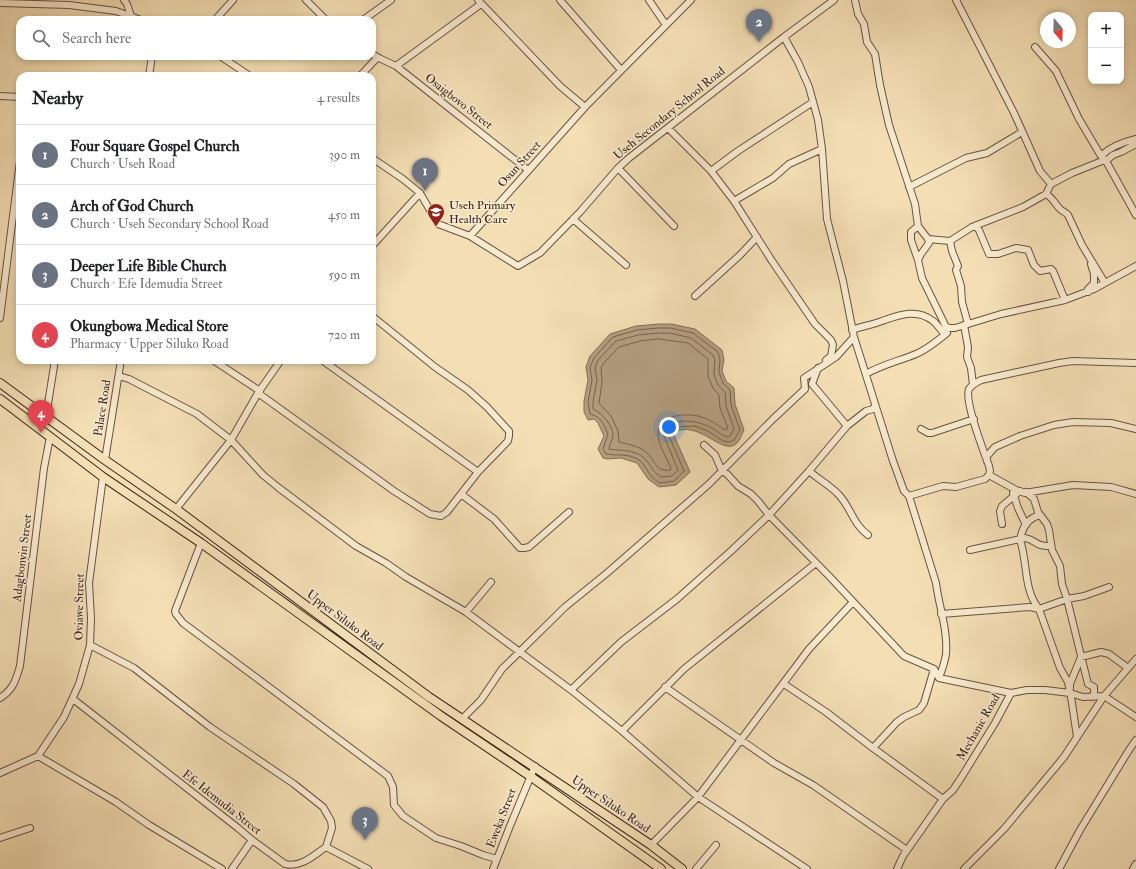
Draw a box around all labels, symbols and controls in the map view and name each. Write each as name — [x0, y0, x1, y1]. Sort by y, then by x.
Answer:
pin: 2 — [746, 9, 772, 42]
north arrow — [1040, 12, 1076, 48]
map controls — [1088, 12, 1124, 84]
button: + — [1088, 12, 1124, 48]
search box — [16, 16, 376, 60]
icon: search — [30, 27, 52, 49]
text: Search here — [62, 29, 131, 48]
button: − — [1088, 48, 1124, 84]
street label: Useh Secondary School Road — [610, 64, 728, 163]
street label: Osaigbovo Street — [422, 70, 496, 133]
text: Nearby — [32, 88, 83, 109]
text: 4 results — [317, 90, 360, 106]
text: Four Square Gospel Church — [70, 137, 240, 156]
street label: Osun Street — [494, 138, 544, 191]
text: 1 — [43, 147, 47, 163]
text: 390 m — [329, 147, 360, 163]
text: Church · Useh Road — [70, 156, 175, 172]
pin: 1 — [412, 158, 438, 191]
text: Arch of God Church — [70, 197, 194, 216]
place label: Useh Primary Health Care — [449, 198, 516, 227]
school or university icon: Useh Primary Health Care — [426, 202, 446, 227]
text: 2 — [42, 207, 48, 223]
text: 450 m — [328, 207, 360, 223]
text: Church · Useh Secondary School Road — [70, 216, 269, 232]
text: Deeper Life Bible Church — [70, 257, 227, 276]
text: 3 — [43, 267, 48, 283]
text: 590 m — [328, 267, 360, 283]
text: Church · Efe Idemudia Street — [70, 276, 222, 292]
text: Okungbowa Medical Store — [70, 317, 228, 336]
text: 4 — [41, 327, 49, 343]
text: 720 m — [328, 327, 360, 343]
text: Pharmacy · Upper Siluko Road — [70, 336, 229, 352]
street label: Palace Road — [91, 379, 114, 437]
pin: 4 — [28, 400, 54, 433]
your location — [659, 417, 679, 437]
street label: Adagbonyin Street — [10, 513, 35, 604]
street label: Oviawe Street — [71, 573, 88, 641]
street label: Upper Siluko Road — [303, 587, 386, 654]
street label: Mechanic Road — [953, 691, 1004, 763]
street label: Efe Idemudia Street — [179, 767, 264, 838]
street label: Upper Siluko Road — [568, 773, 653, 836]
street label: Eweka Street — [483, 786, 520, 850]
pin: 3 — [352, 807, 378, 840]

